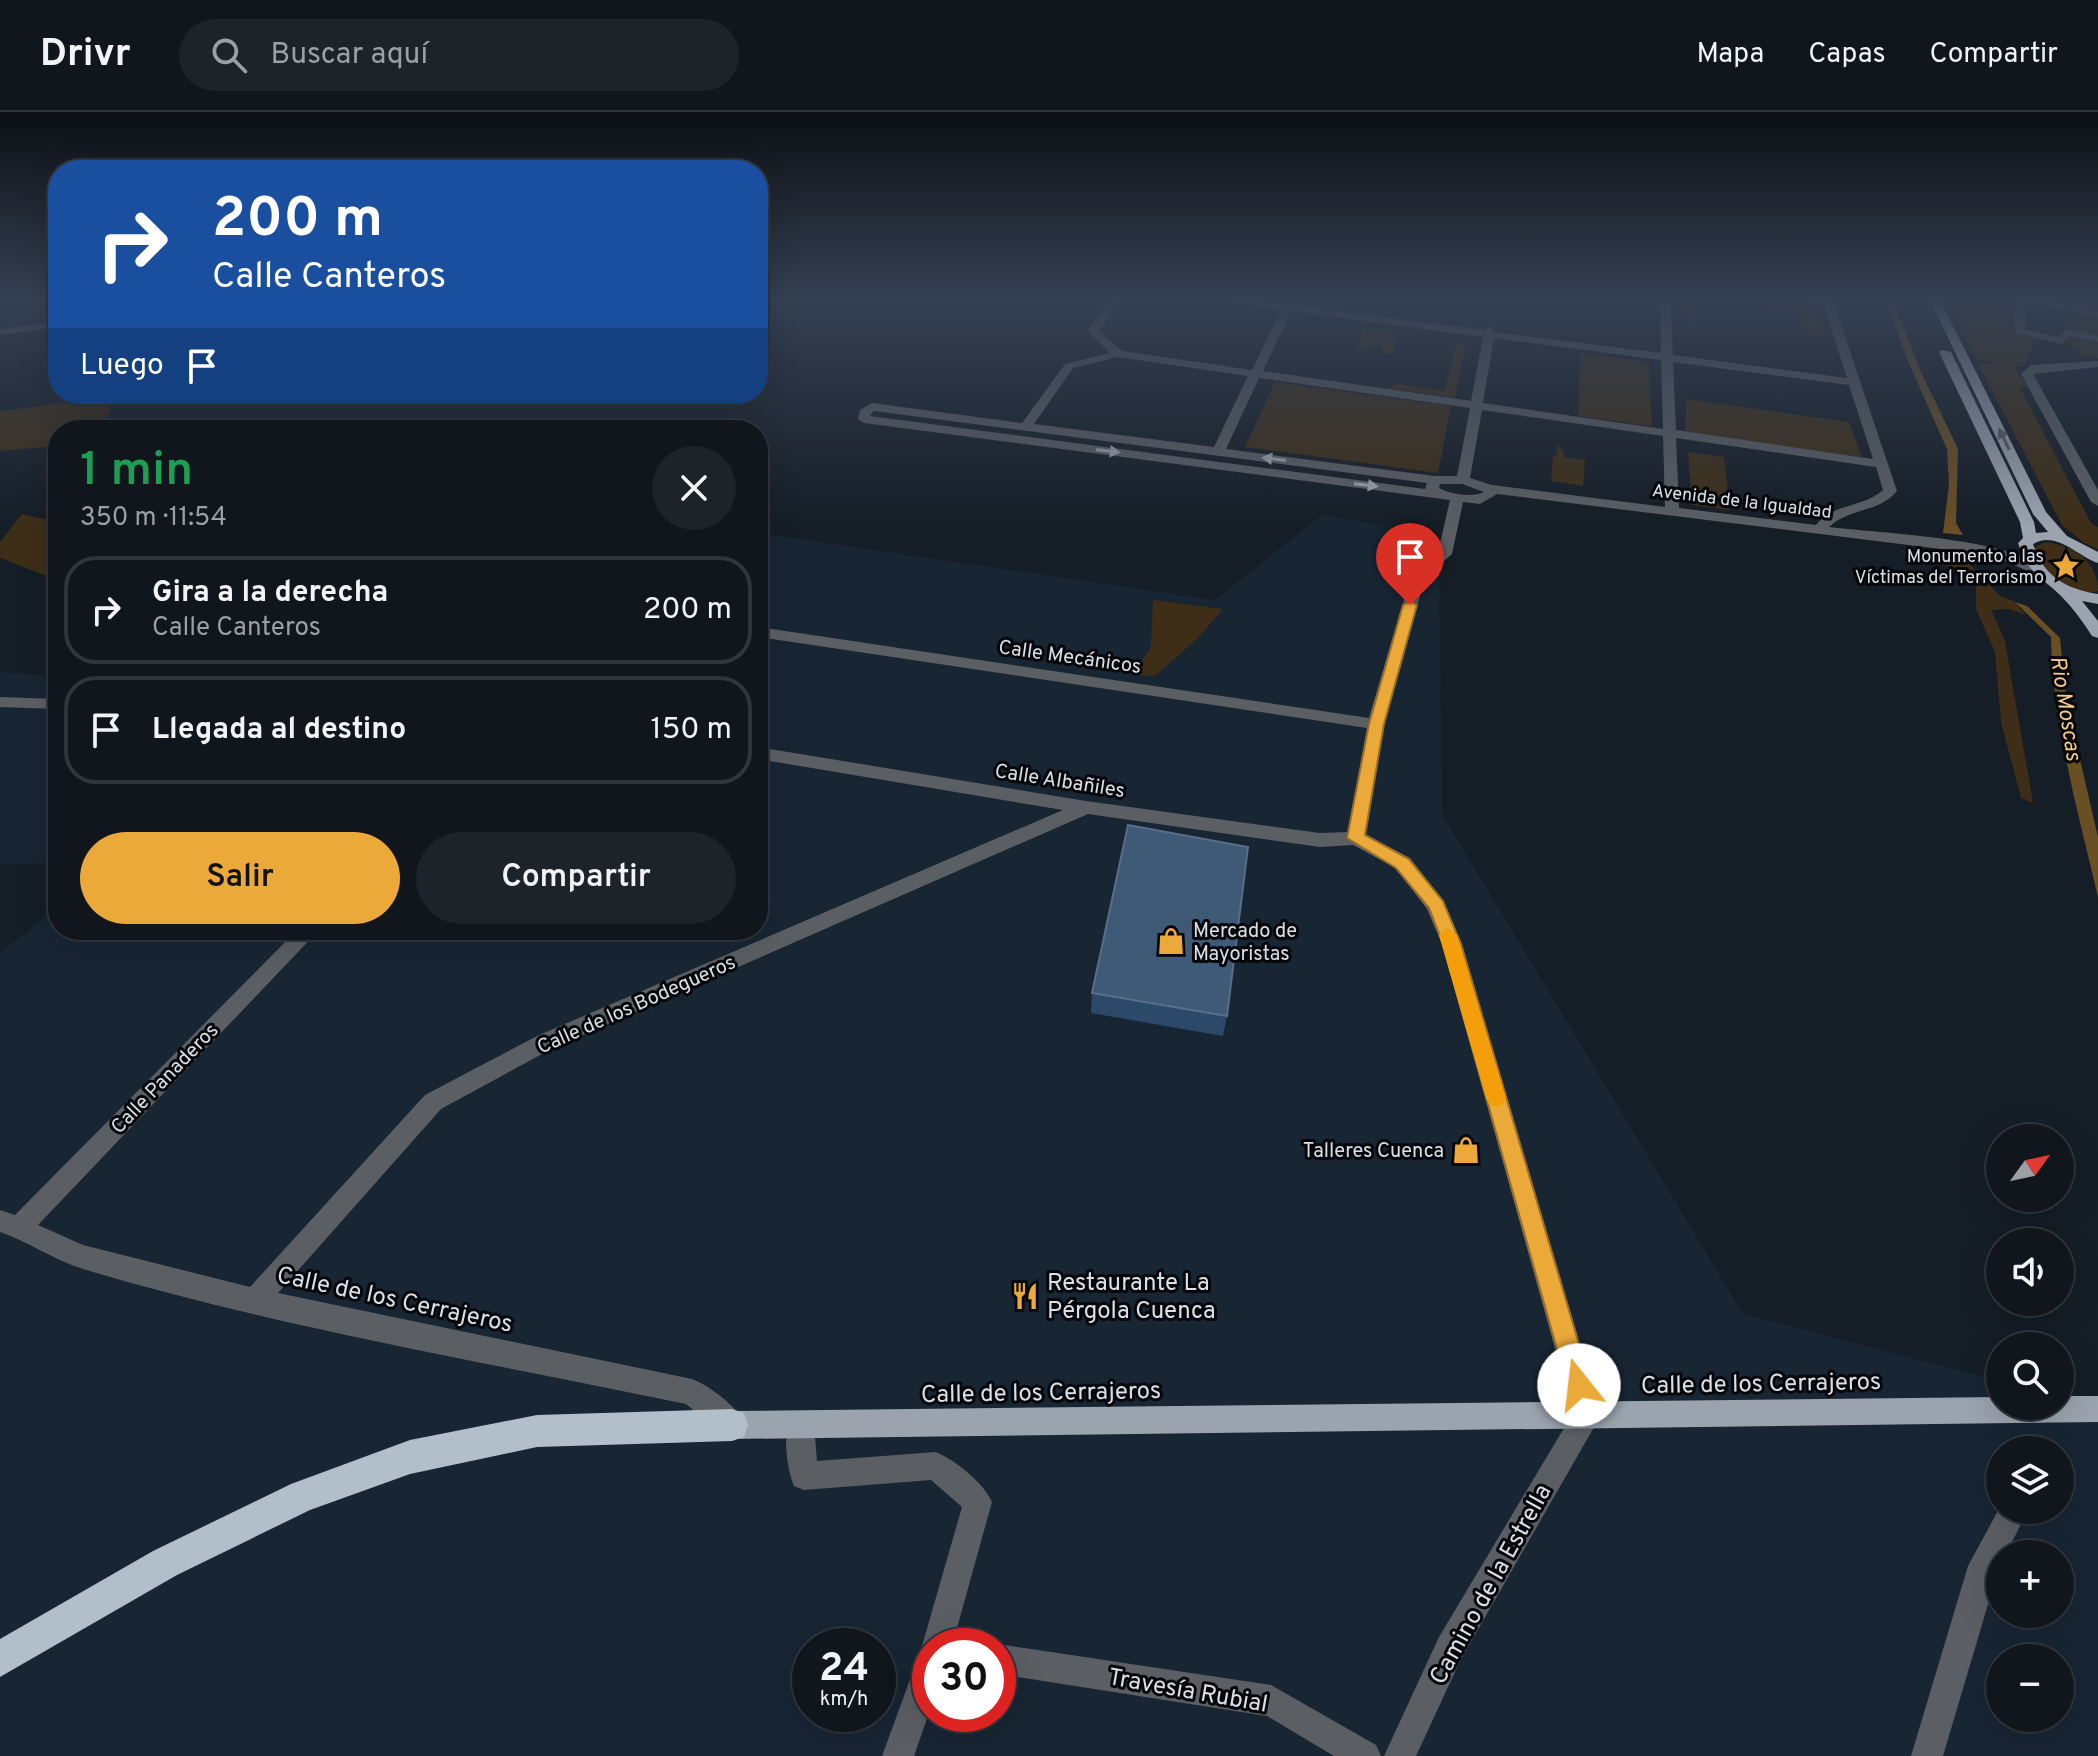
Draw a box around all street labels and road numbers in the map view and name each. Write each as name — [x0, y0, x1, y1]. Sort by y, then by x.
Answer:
street label: Avenida de la Igualdad — [1651, 480, 1833, 525]
street label: Calle Mecánicos — [997, 635, 1143, 681]
street label: Calle Albañiles — [993, 759, 1127, 805]
street label: Calle de los Bodegueros — [534, 950, 740, 1061]
street label: Calle Panaderos — [106, 1018, 225, 1140]
street label: Calle de los Cerrajeros — [274, 1261, 515, 1341]
street label: Calle de los Cerrajeros — [1641, 1368, 1881, 1402]
street label: Calle de los Cerrajeros — [921, 1377, 1161, 1411]
street label: Camino de la Estrella — [1424, 1480, 1559, 1690]
street label: Travesía Rubial — [1106, 1663, 1270, 1721]

